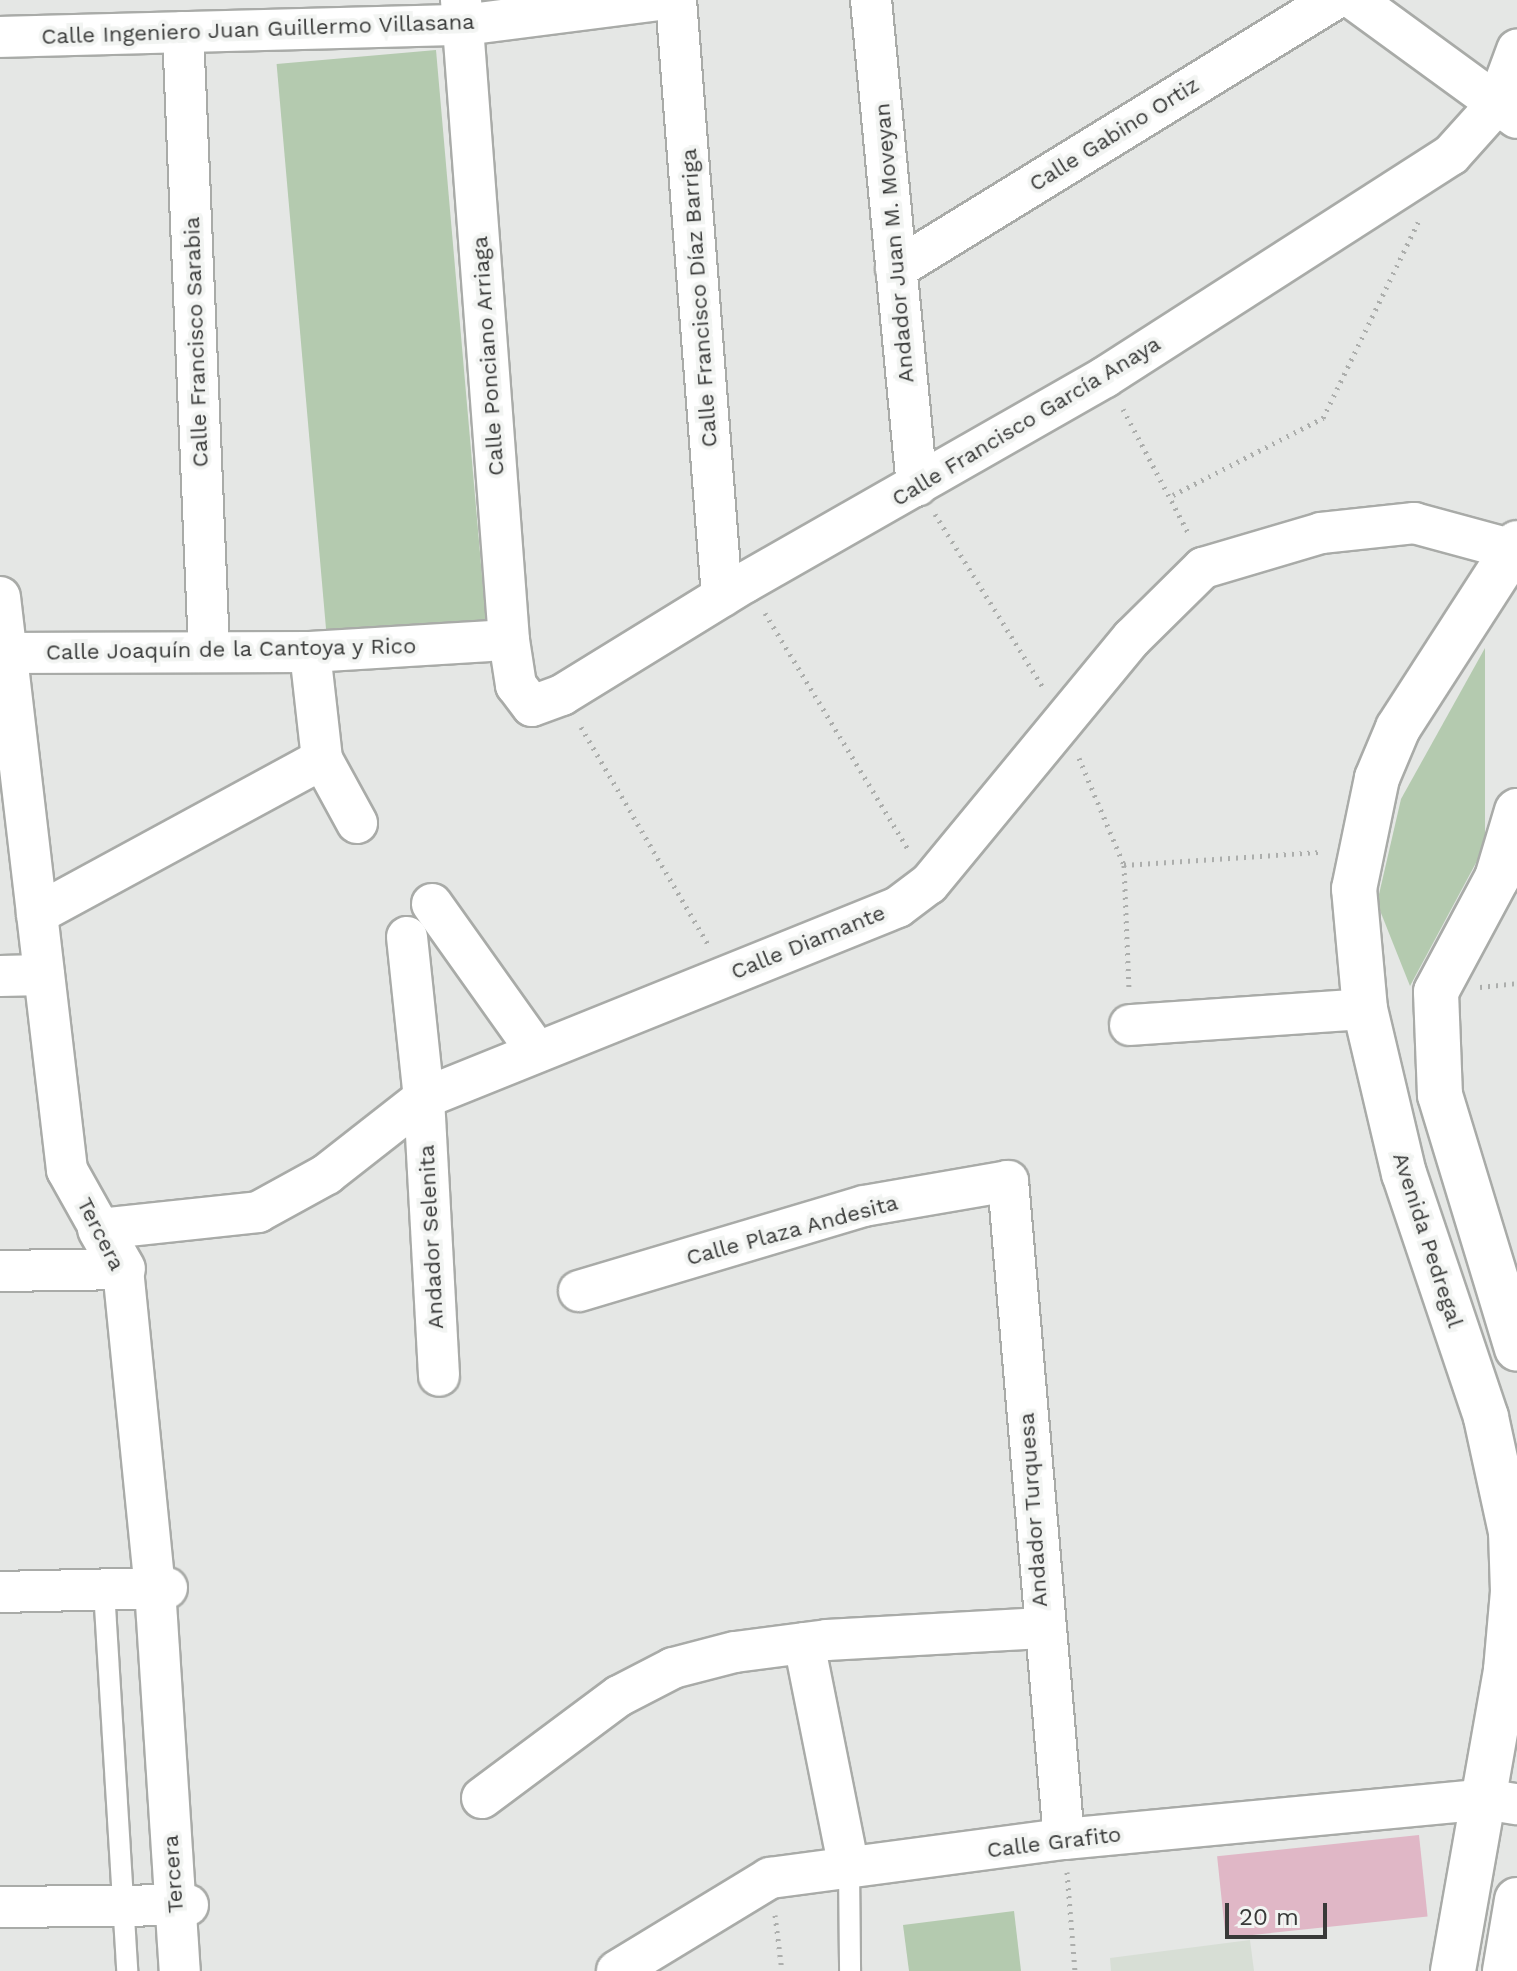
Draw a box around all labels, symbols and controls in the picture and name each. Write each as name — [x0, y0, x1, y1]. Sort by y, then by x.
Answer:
street label: Calle Ingeniero Juan Guillermo Villasana — [40, 8, 476, 50]
street label: Calle Gabino Ortiz — [1024, 71, 1204, 197]
street label: Andador Juan M. Moveyan — [869, 101, 919, 385]
street label: Calle Francisco Díaz Barriga — [675, 148, 723, 448]
street label: Calle Francisco Sarabia — [178, 216, 214, 468]
street label: Calle Ponciano Arriaga — [466, 235, 510, 477]
street label: Calle Francisco García Anaya — [886, 330, 1166, 512]
street label: Calle Joaquín de la Cantoya y Rico — [44, 633, 418, 665]
street label: Calle Diamante — [727, 899, 889, 985]
street label: Andador Selenita — [413, 1144, 449, 1330]
street label: Avenida Pedregal — [1387, 1149, 1469, 1331]
street label: Calle Plaza Andesita — [683, 1189, 901, 1271]
street label: Tercera — [71, 1193, 131, 1275]
street label: Andador Turquesa — [1013, 1411, 1053, 1609]
street label: Calle Grafito — [985, 1821, 1123, 1863]
street label: Tercera — [157, 1834, 189, 1914]
scale bar — [1229, 1887, 1331, 1937]
text: 20 m — [1239, 1903, 1299, 1931]

